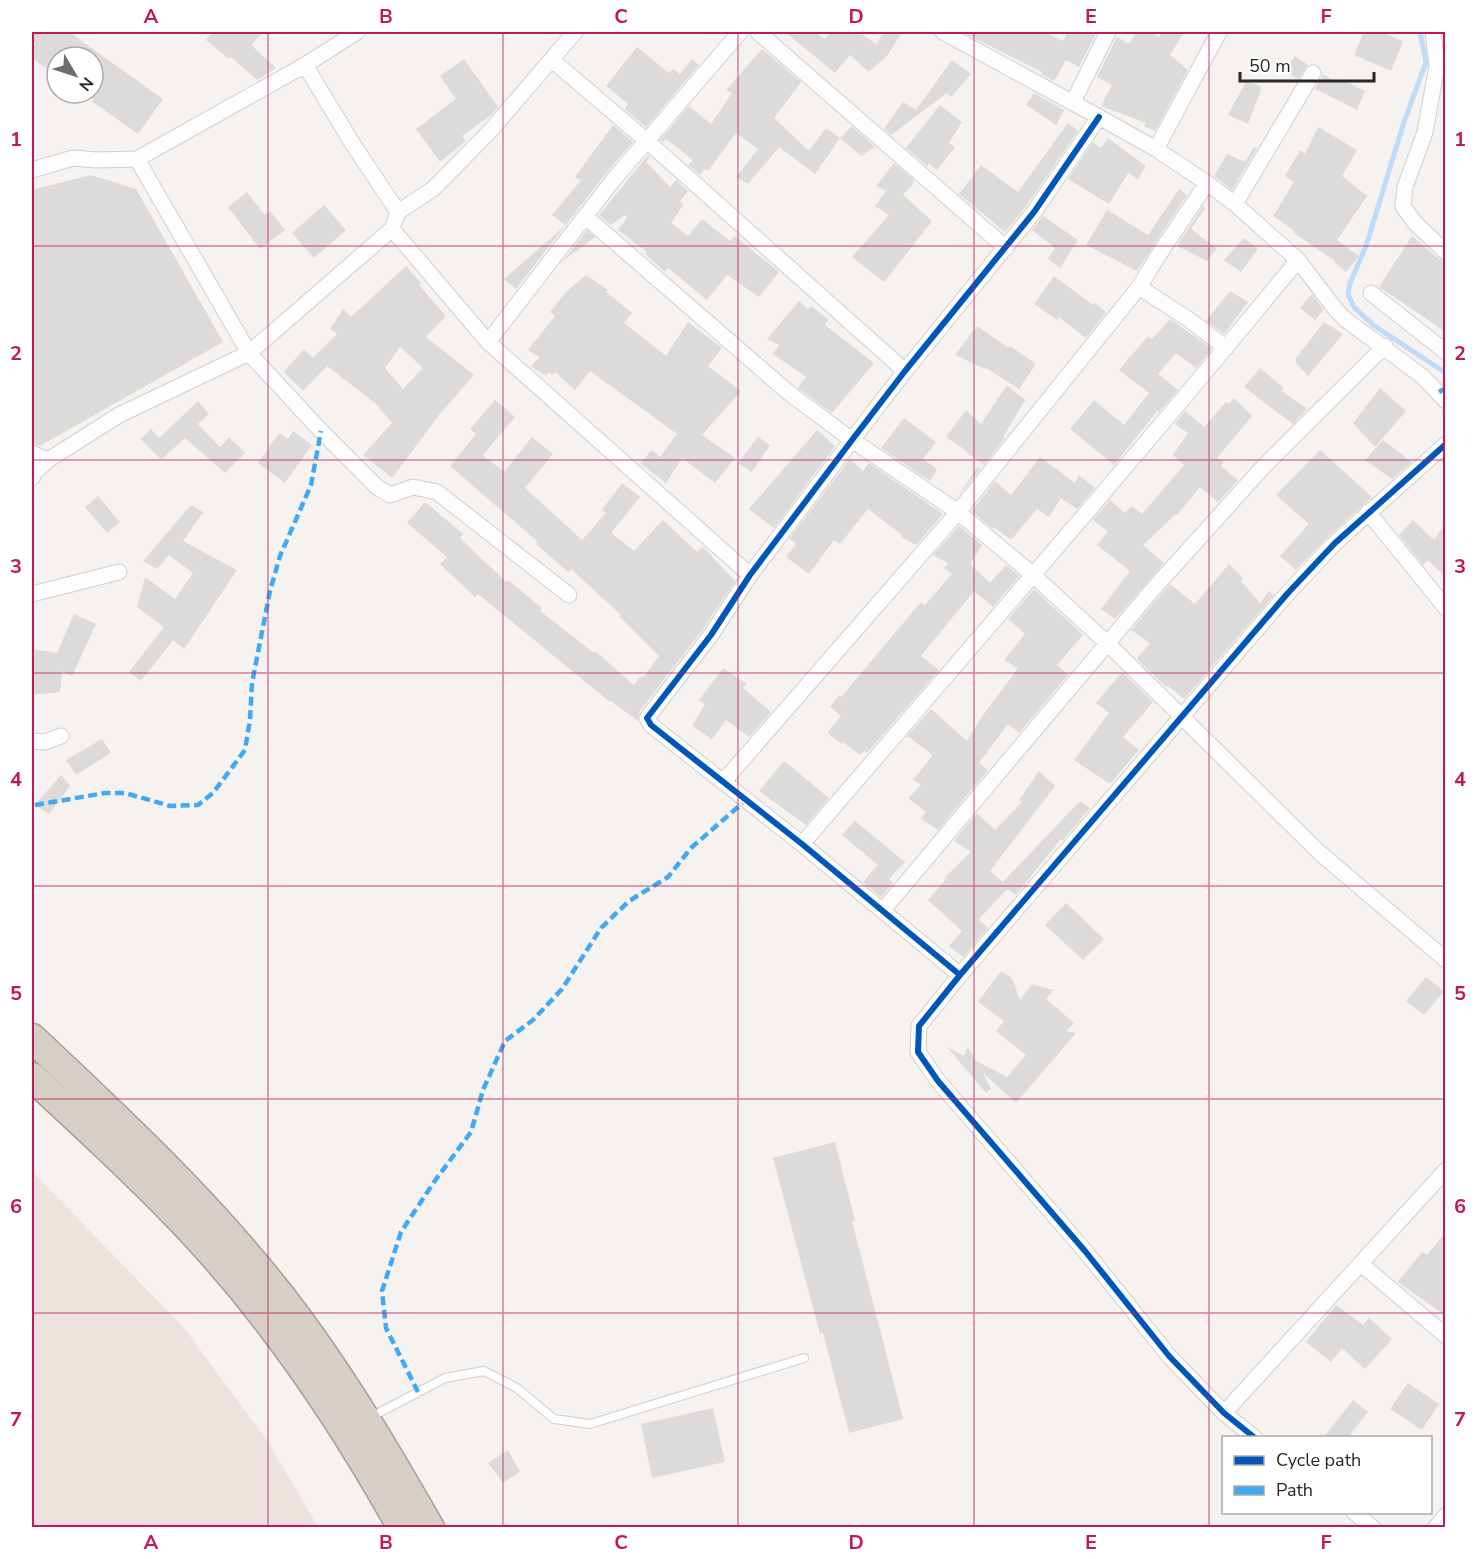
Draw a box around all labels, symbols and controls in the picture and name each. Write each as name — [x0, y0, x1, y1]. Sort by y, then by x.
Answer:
text: A — [144, 3, 159, 30]
text: B — [379, 3, 393, 30]
text: C — [614, 3, 628, 30]
text: D — [848, 3, 864, 30]
text: E — [1085, 3, 1097, 30]
text: F — [1320, 3, 1332, 30]
north arrow — [45, 45, 105, 105]
scale bar — [1240, 45, 1374, 83]
text: 50 m — [1249, 54, 1291, 78]
text: N — [74, 72, 98, 95]
text: 1 — [10, 126, 22, 153]
text: 1 — [1454, 126, 1466, 153]
text: 2 — [10, 340, 22, 367]
text: 2 — [1454, 340, 1466, 367]
text: 3 — [10, 553, 22, 580]
text: 3 — [1454, 553, 1466, 580]
text: 4 — [10, 766, 22, 793]
text: 4 — [1454, 766, 1466, 793]
text: 5 — [10, 980, 22, 1007]
text: 5 — [1454, 980, 1466, 1007]
text: 6 — [10, 1193, 22, 1220]
text: 6 — [1454, 1193, 1466, 1220]
text: 7 — [10, 1406, 22, 1433]
text: 7 — [1454, 1406, 1466, 1433]
legend — [1222, 1436, 1432, 1514]
text: Cycle path — [1276, 1448, 1361, 1472]
text: Path — [1276, 1478, 1313, 1502]
text: A — [144, 1529, 159, 1556]
text: B — [379, 1529, 393, 1556]
text: C — [614, 1529, 628, 1556]
text: D — [848, 1529, 864, 1556]
text: E — [1085, 1529, 1097, 1556]
text: F — [1320, 1529, 1332, 1556]

